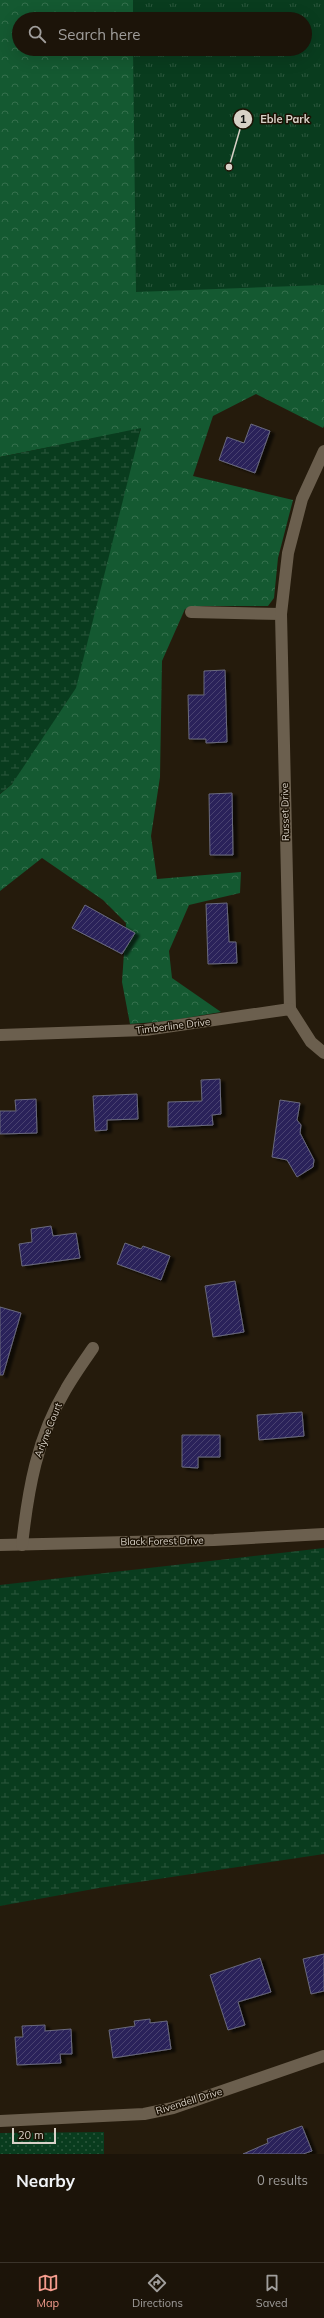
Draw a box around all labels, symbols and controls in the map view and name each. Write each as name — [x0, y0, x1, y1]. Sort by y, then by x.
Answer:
search box — [12, 12, 312, 56]
icon: search — [26, 23, 48, 45]
text: Search here — [58, 25, 140, 44]
callout: Eble Park — [233, 107, 318, 130]
text: 1 — [239, 111, 247, 126]
text: Eble Park — [260, 112, 311, 126]
street label: Russet Drive — [278, 783, 292, 841]
street label: Timberline Drive — [135, 1015, 211, 1037]
street label: Arlyne Court — [31, 1400, 65, 1459]
street label: Black Forest Drive — [120, 1534, 204, 1548]
street label: Rivendell Drive — [154, 2085, 224, 2117]
scale bar — [12, 2126, 56, 2145]
text: 20 m — [18, 2128, 44, 2142]
text: Nearby — [16, 2170, 75, 2191]
text: 0 results — [257, 2172, 308, 2188]
tab: Map — [36, 2272, 59, 2310]
tab: Directions — [132, 2272, 183, 2310]
tab: Saved — [256, 2272, 288, 2310]

